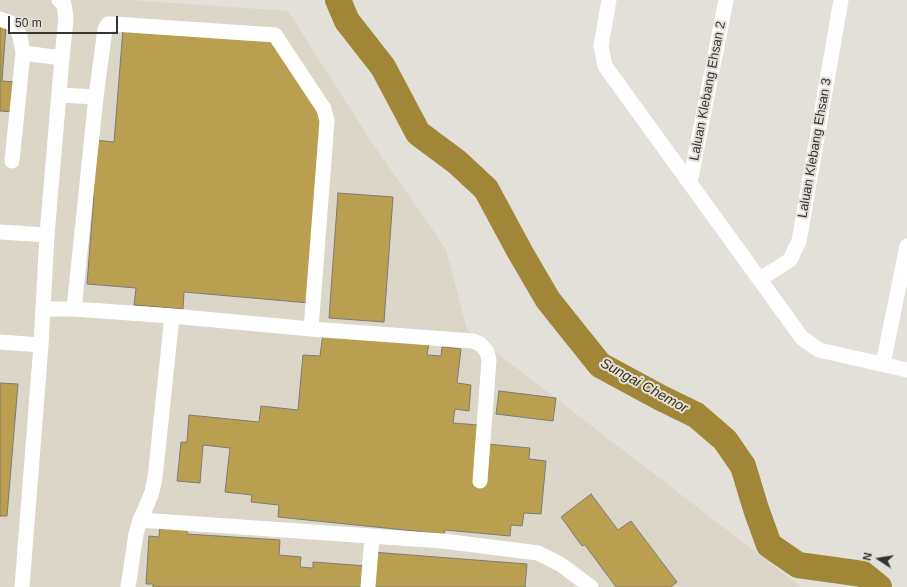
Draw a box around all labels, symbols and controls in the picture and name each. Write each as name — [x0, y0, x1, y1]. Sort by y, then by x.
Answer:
scale bar — [10, 8, 120, 34]
text: 50 m — [15, 16, 42, 30]
street label: Laluan Klebang Ehsan 2 — [687, 20, 729, 162]
street label: Laluan Klebang Ehsan 3 — [795, 77, 835, 219]
water label: Sungai Chemor — [597, 355, 691, 417]
north arrow — [859, 539, 899, 579]
text: N — [861, 551, 874, 562]

